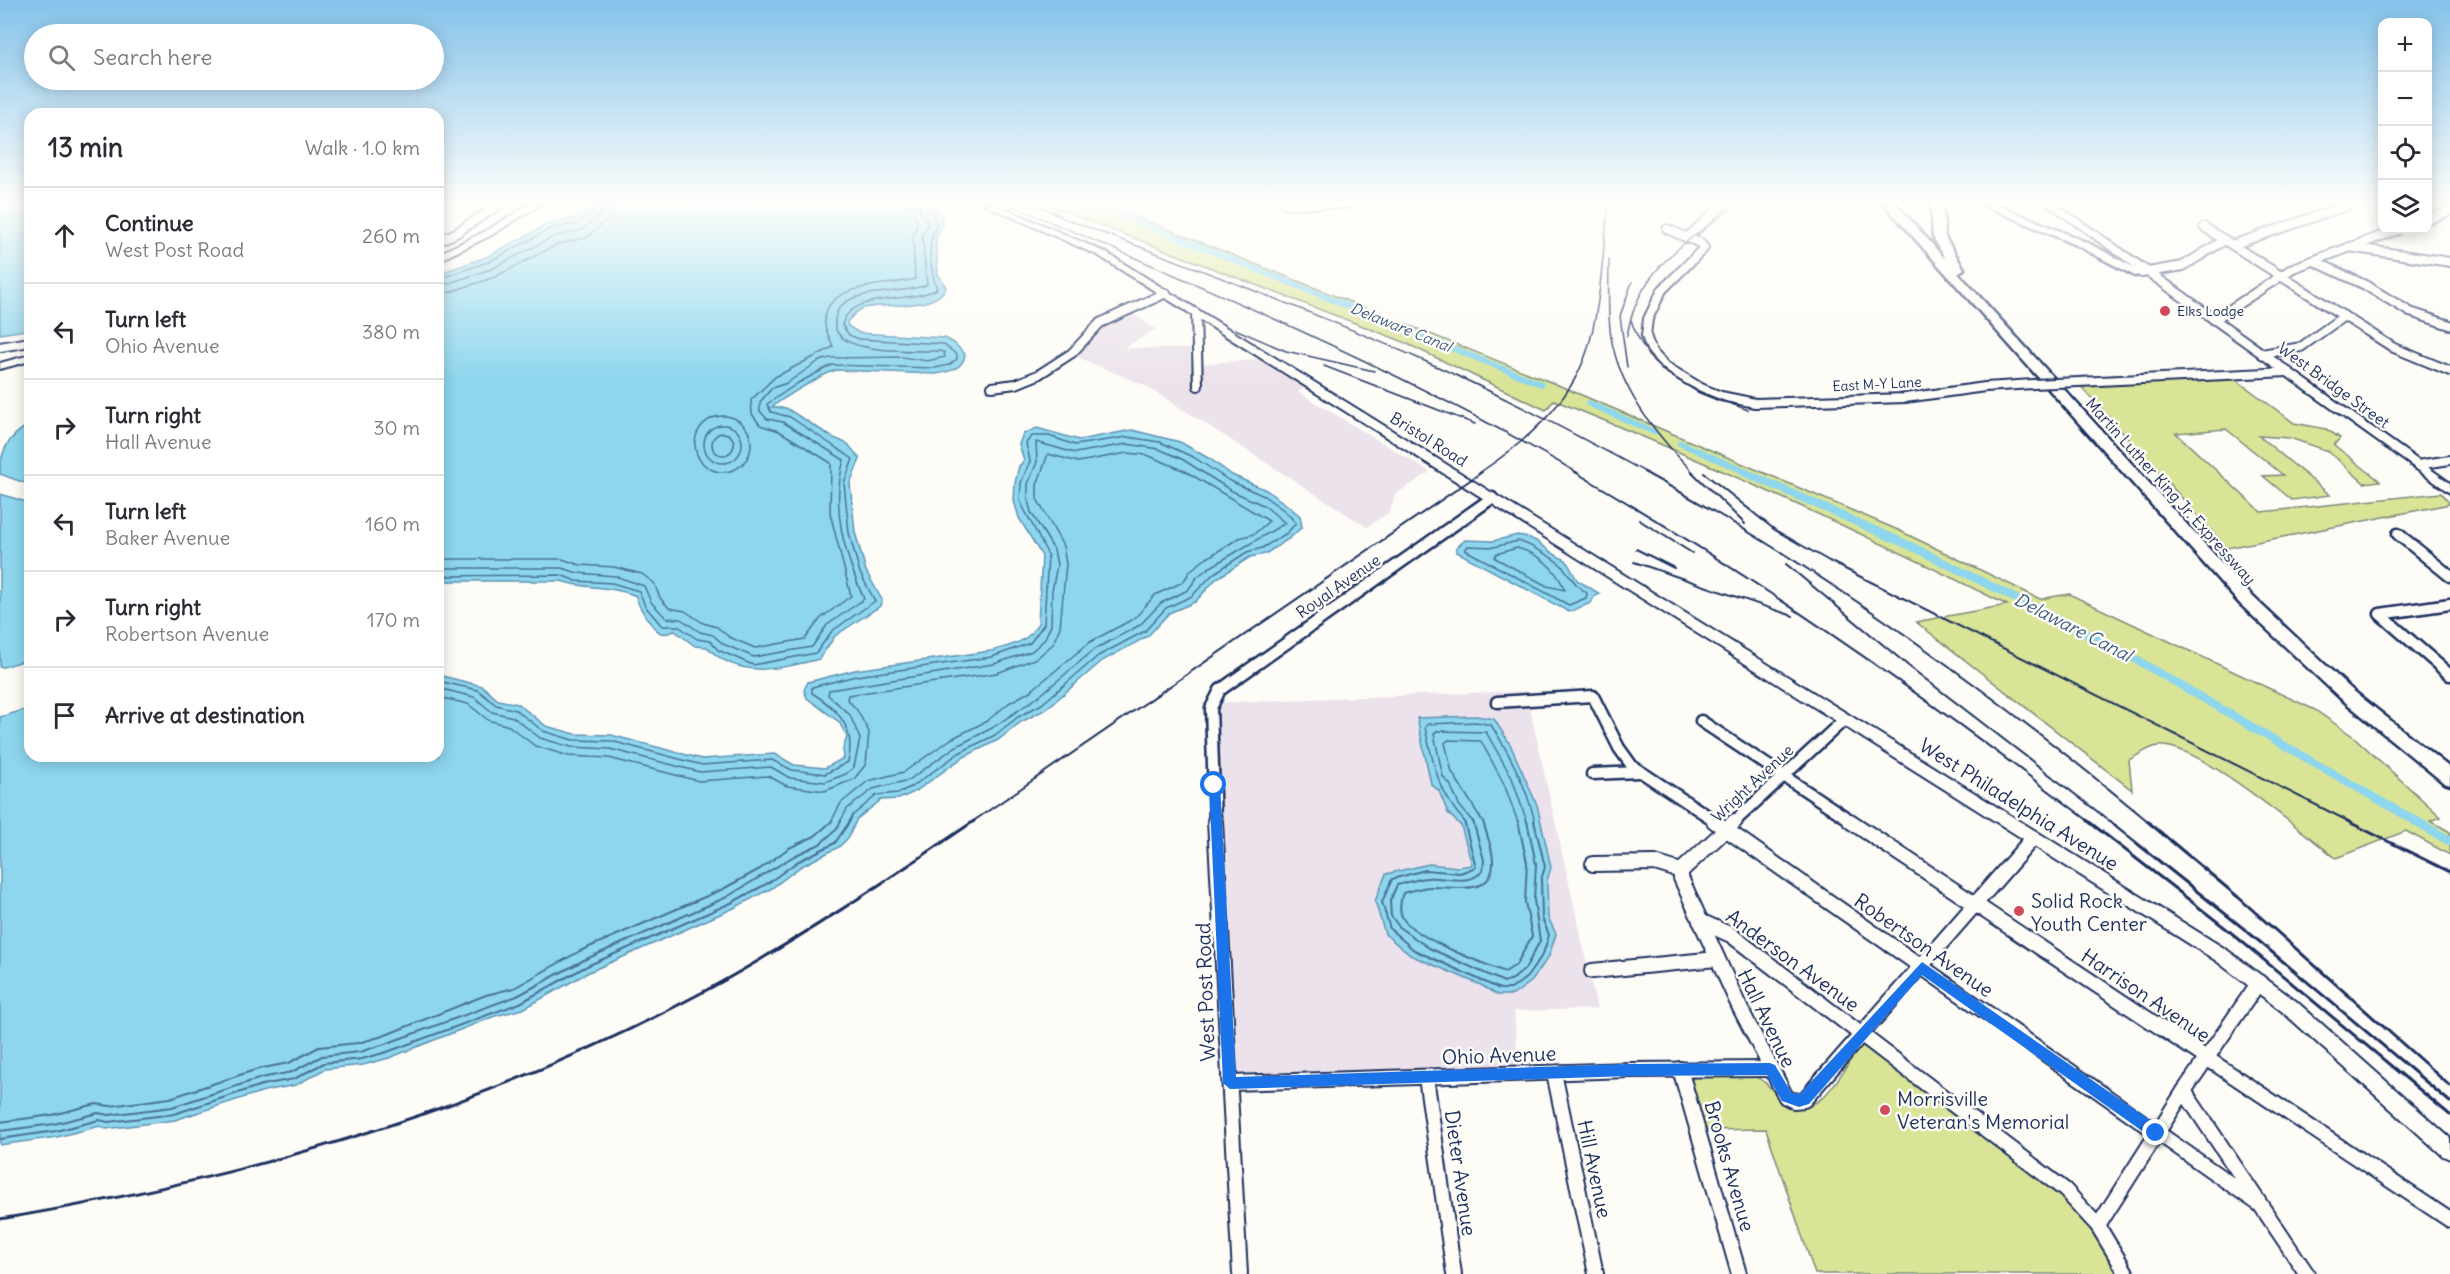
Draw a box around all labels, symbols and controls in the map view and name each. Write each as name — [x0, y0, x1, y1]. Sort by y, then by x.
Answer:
map controls — [2378, 18, 2432, 234]
button: + — [2378, 18, 2432, 72]
search box — [24, 24, 444, 90]
icon: search — [45, 41, 78, 74]
text: Search here — [93, 43, 212, 71]
button: − — [2378, 72, 2432, 126]
button: locate — [2378, 126, 2432, 180]
text: 13 min — [48, 131, 123, 164]
text: Walk · 1.0 km — [305, 135, 420, 160]
button: layers — [2378, 180, 2432, 234]
text: Continue — [105, 209, 194, 237]
icon: ahead — [48, 219, 81, 252]
text: 260 m — [362, 223, 420, 248]
text: West Post Road — [105, 237, 244, 262]
water label: Delaware Canal — [1348, 298, 1457, 357]
place label: Elks Lodge — [2177, 302, 2244, 320]
marker: Elks Lodge — [2158, 304, 2172, 318]
text: Turn left — [105, 305, 186, 333]
icon: left — [48, 315, 81, 348]
text: 380 m — [362, 319, 420, 344]
text: Ohio Avenue — [105, 333, 220, 358]
street label: West Bridge Street — [2274, 338, 2394, 433]
street label: East M-Y Lane — [1832, 373, 1922, 395]
street label: Martin Luther King Jr. Expressway — [2082, 393, 2260, 589]
text: Turn right — [105, 401, 201, 429]
street label: Bristol Road — [1387, 407, 1471, 471]
icon: right — [48, 411, 81, 444]
text: 30 m — [373, 415, 420, 440]
text: Hall Avenue — [105, 429, 212, 454]
text: Turn left — [105, 497, 186, 525]
icon: left — [48, 507, 81, 540]
text: 160 m — [365, 511, 420, 536]
text: Baker Avenue — [105, 525, 230, 550]
street label: Royal Avenue — [1292, 550, 1384, 622]
water label: Delaware Canal — [2010, 588, 2138, 668]
text: Turn right — [105, 593, 201, 621]
icon: right — [48, 603, 81, 636]
text: 170 m — [367, 607, 420, 632]
text: Robertson Avenue — [105, 621, 269, 646]
icon: arrive — [48, 699, 81, 732]
text: Arrive at destination — [105, 701, 305, 729]
street label: West Philadelphia Avenue — [1915, 732, 2123, 876]
street label: Wright Avenue — [1707, 740, 1797, 826]
route start — [1200, 771, 1226, 797]
street label: Robertson Avenue — [1850, 888, 1998, 1002]
place label: Solid Rock Youth Center — [2031, 888, 2147, 936]
street label: Anderson Avenue — [1721, 903, 1865, 1017]
marker: Solid Rock Youth Center — [2012, 904, 2026, 918]
street label: West Post Road — [1190, 922, 1220, 1062]
street label: Harrison Avenue — [2077, 943, 2215, 1047]
street label: Hall Avenue — [1732, 965, 1802, 1071]
street label: Ohio Avenue — [1441, 1041, 1557, 1069]
place label: Morrisville Veteran's Memorial — [1897, 1086, 2069, 1134]
street label: Brooks Avenue — [1699, 1098, 1761, 1234]
marker: Morrisville Veteran's Memorial — [1878, 1103, 1892, 1117]
street label: Dieter Avenue — [1440, 1109, 1482, 1237]
street label: Hill Avenue — [1572, 1118, 1618, 1220]
route end — [2142, 1119, 2168, 1145]

